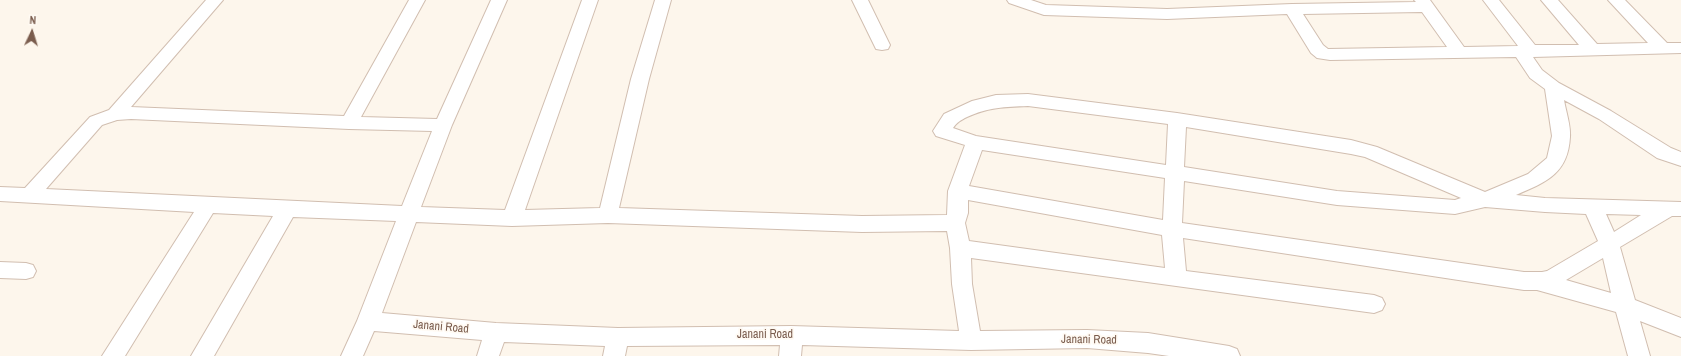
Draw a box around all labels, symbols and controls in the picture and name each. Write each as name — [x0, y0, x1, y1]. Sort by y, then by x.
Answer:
north arrow — [12, 12, 52, 52]
text: N — [29, 13, 37, 27]
street label: Janani Road — [413, 317, 469, 337]
street label: Janani Road — [737, 328, 793, 342]
street label: Janani Road — [1061, 332, 1117, 348]

